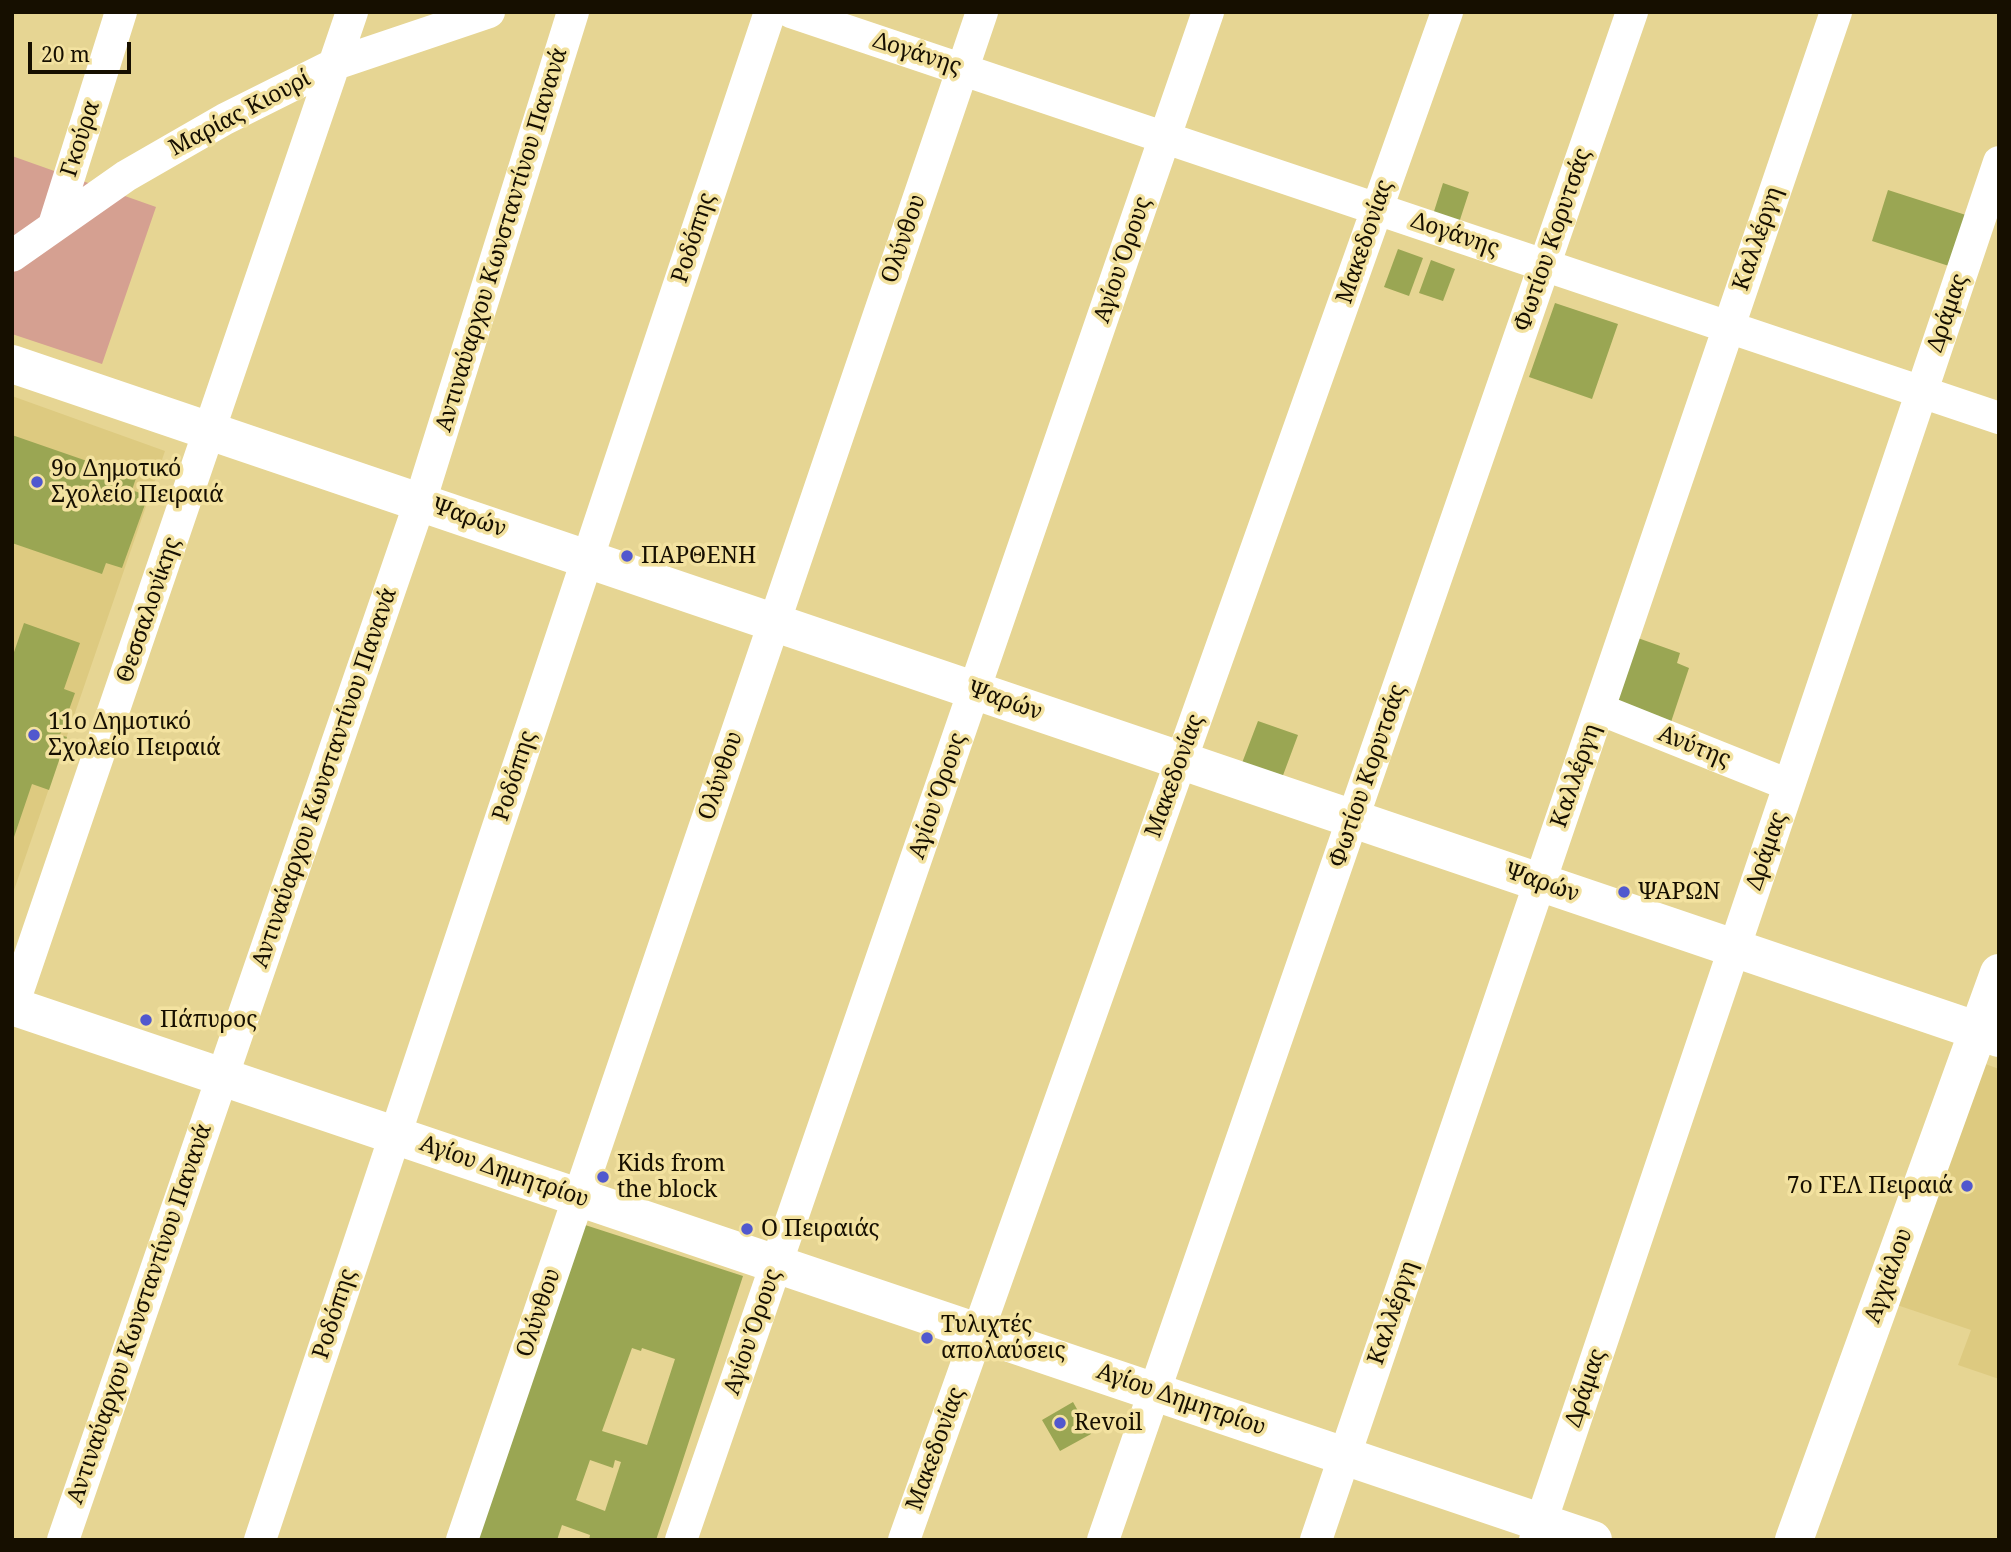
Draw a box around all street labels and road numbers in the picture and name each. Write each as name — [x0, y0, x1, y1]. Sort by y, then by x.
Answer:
street label: Δογάνης — [869, 27, 965, 81]
street label: Αντιναύαρχου Κωνσταντίνου Πανανά — [430, 45, 574, 435]
street label: Μαρίας Κιουρί — [165, 65, 315, 163]
street label: Γκούρα — [56, 97, 106, 181]
street label: Φωτίου Κορυτσάς — [1509, 145, 1597, 335]
street label: Μακεδονίας — [1331, 177, 1399, 307]
street label: Καλλέργη — [1727, 184, 1789, 294]
street label: Ροδόπης — [666, 189, 722, 287]
street label: Ολύνθου — [876, 191, 932, 287]
street label: Αγίου Όρους — [1089, 193, 1157, 327]
street label: Δογάνης — [1407, 207, 1503, 263]
street label: Δράμας — [1922, 270, 1974, 356]
street label: Ψαρών — [428, 492, 510, 544]
street label: Θεσσαλονίκης — [111, 534, 187, 686]
street label: Αντιναύαρχου Κωνσταντίνου Πανανά — [247, 584, 403, 972]
street label: Ψαρών — [964, 675, 1046, 727]
street label: Φωτίου Κορυτσάς — [1324, 681, 1412, 871]
street label: Μακεδονίας — [1140, 711, 1210, 841]
street label: Ανύτης — [1654, 720, 1734, 774]
street label: Καλλέργη — [1545, 721, 1607, 831]
street label: Ροδόπης — [487, 727, 543, 825]
street label: Ολύνθου — [693, 728, 749, 824]
street label: Αγίου Όρους — [904, 729, 972, 863]
street label: Δράμας — [1741, 808, 1793, 894]
street label: Ψαρών — [1501, 857, 1583, 909]
street label: Αντιναύαρχου Κωνσταντίνου Πανανά — [62, 1120, 218, 1508]
street label: Αγίου Δημητρίου — [416, 1130, 592, 1214]
street label: Αγχιάλου — [1859, 1225, 1919, 1327]
street label: Καλλέργη — [1362, 1258, 1424, 1368]
street label: Ροδόπης — [307, 1265, 363, 1363]
street label: Ολύνθου — [511, 1265, 567, 1361]
street label: Αγίου Όρους — [719, 1265, 787, 1399]
street label: Δράμας — [1560, 1345, 1612, 1431]
street label: Αγίου Δημητρίου — [1093, 1358, 1269, 1442]
street label: Μακεδονίας — [901, 1384, 971, 1514]

